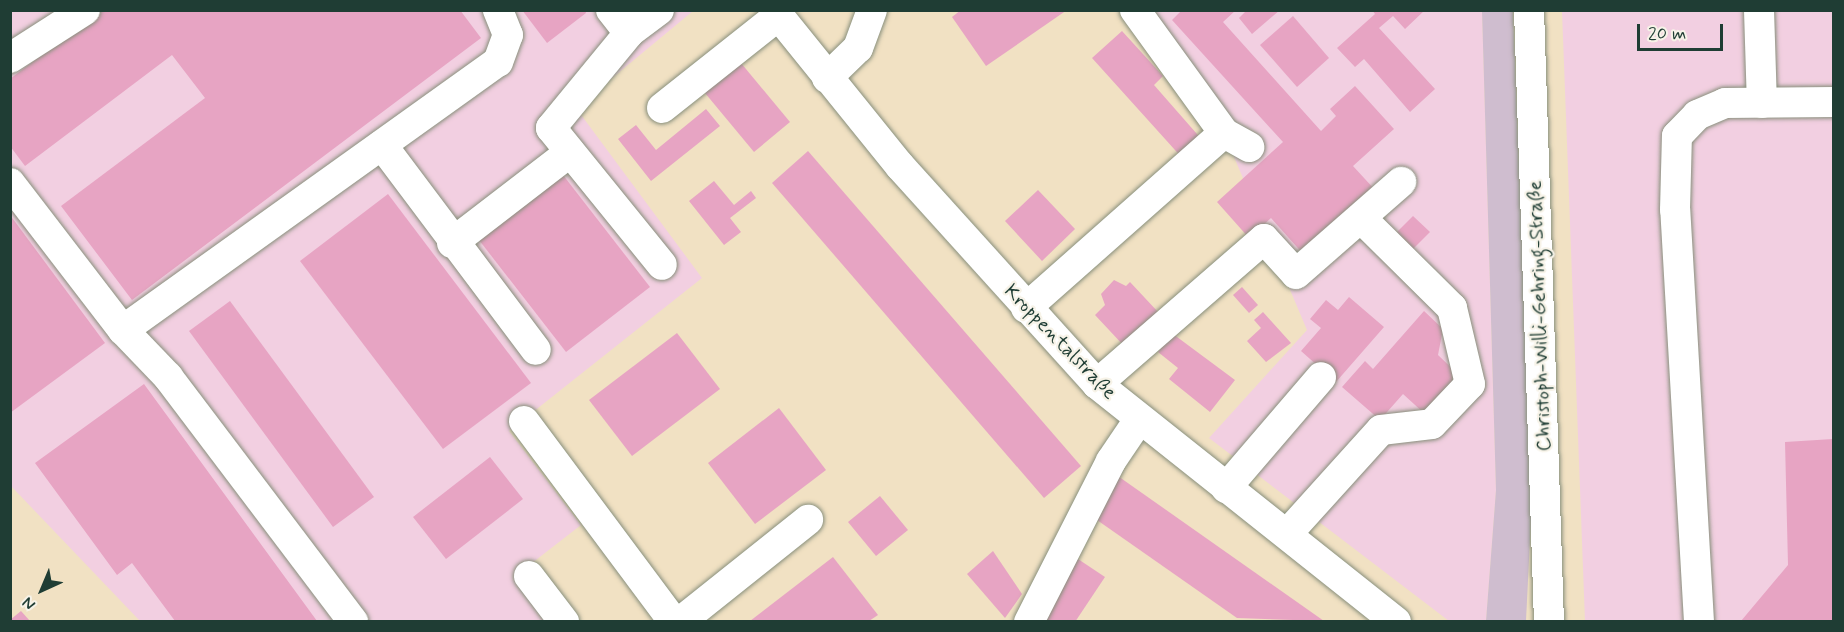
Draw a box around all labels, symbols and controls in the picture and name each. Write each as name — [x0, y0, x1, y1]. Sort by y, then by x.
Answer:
scale bar — [1640, 12, 1726, 50]
text: 20 m — [1648, 22, 1686, 46]
street label: Christoph-Willi-Gehring-Straße — [1523, 180, 1557, 452]
street label: Kroppentalstraße — [999, 279, 1121, 405]
north arrow — [12, 560, 72, 620]
text: N — [18, 592, 40, 615]

